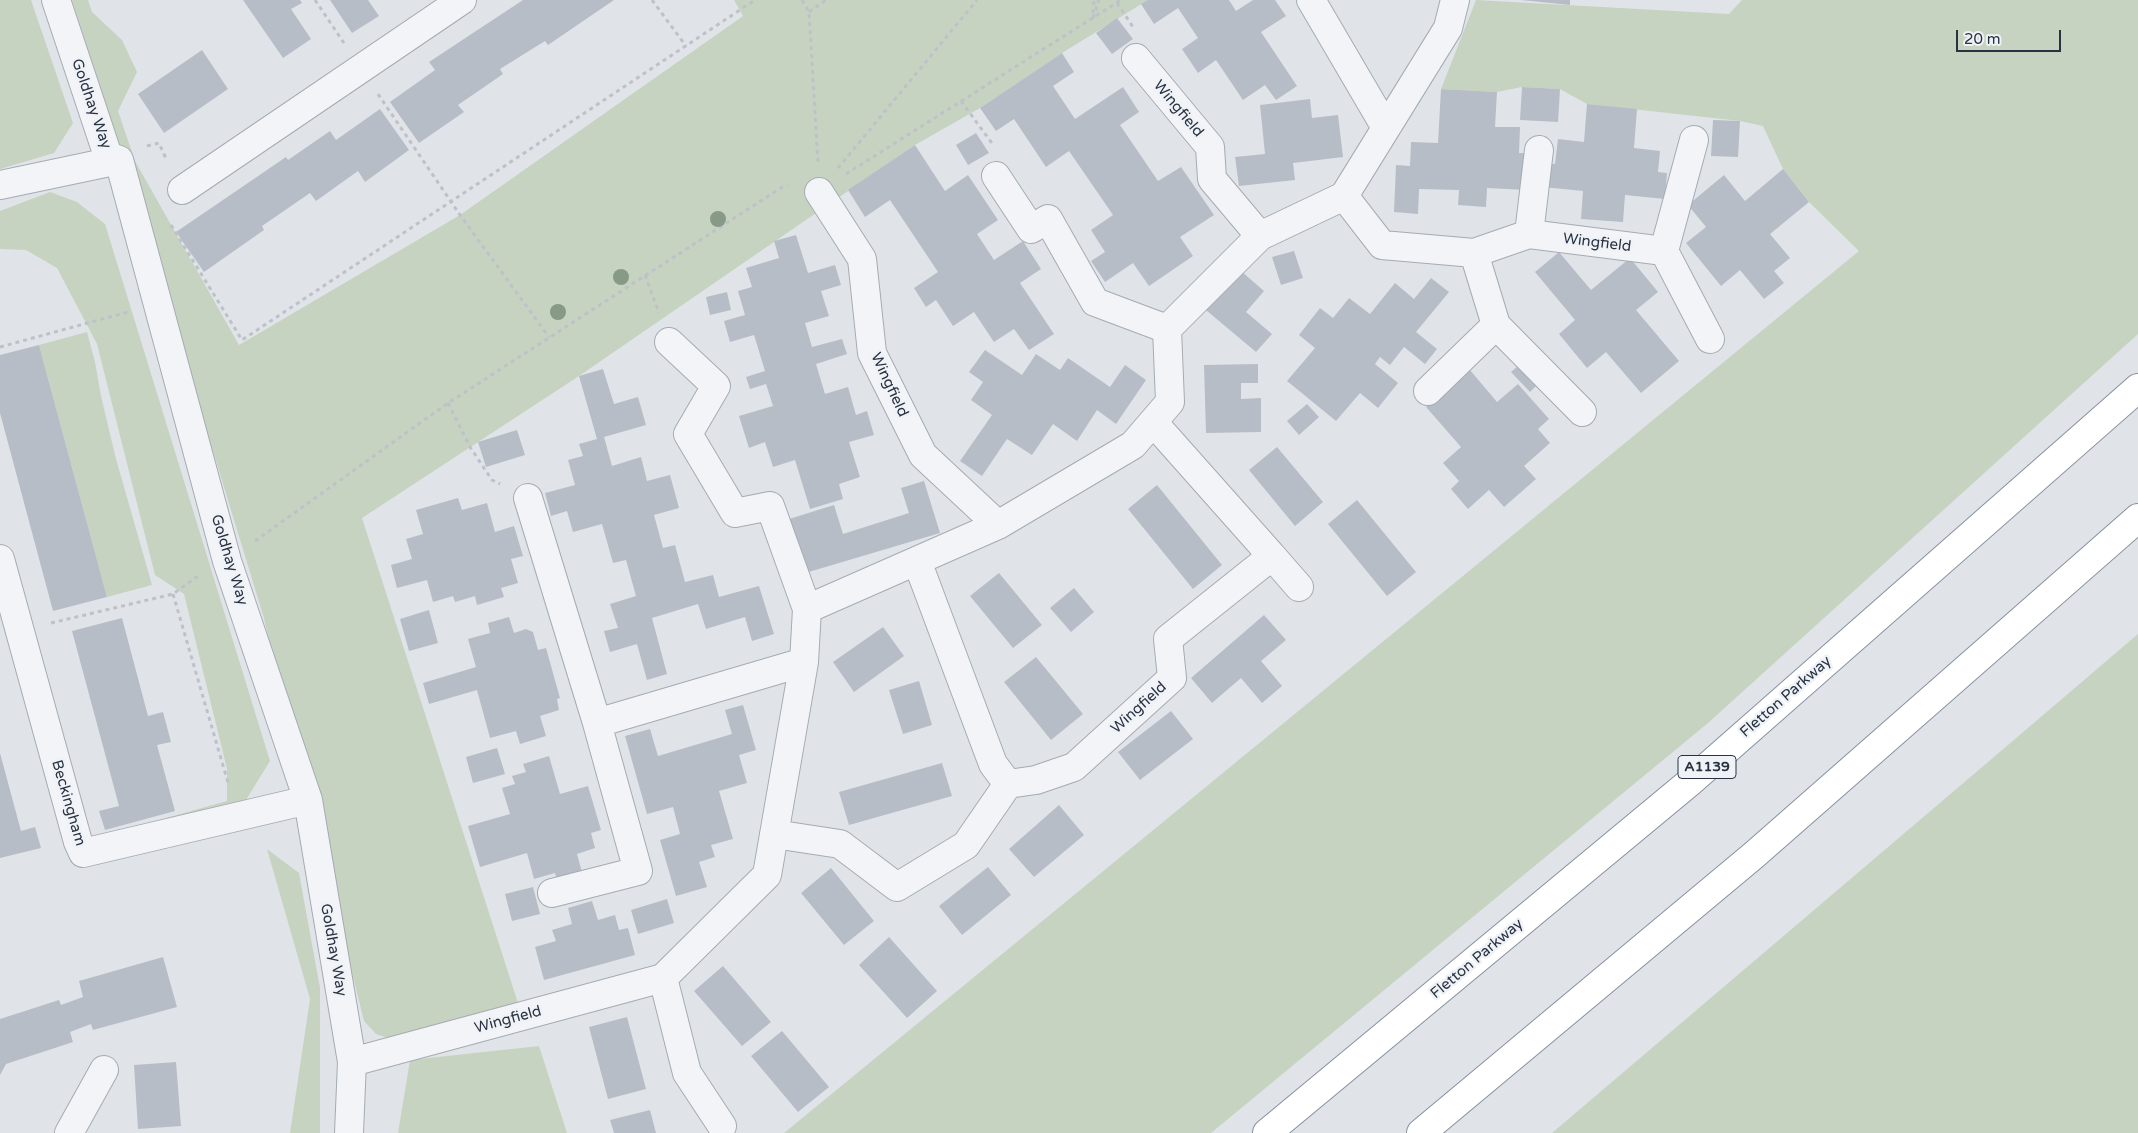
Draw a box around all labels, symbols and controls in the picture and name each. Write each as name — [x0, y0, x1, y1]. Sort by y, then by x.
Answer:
scale bar — [1958, 20, 2063, 52]
text: 20 m — [1964, 30, 2001, 48]
street label: Goldhay Way — [67, 57, 115, 151]
street label: Wingfield — [1149, 77, 1207, 141]
street label: Wingfield — [1562, 230, 1632, 256]
street label: Wingfield — [866, 350, 912, 420]
street label: Goldhay Way — [207, 512, 251, 608]
street label: Fletton Parkway — [1737, 653, 1835, 741]
street label: Wingfield — [1107, 678, 1171, 738]
road number: A1139 — [1678, 756, 1736, 779]
street label: Beckingham — [47, 758, 89, 848]
street label: Goldhay Way — [316, 902, 350, 998]
street label: Fletton Parkway — [1427, 915, 1527, 1003]
street label: Wingfield — [473, 1002, 543, 1038]

